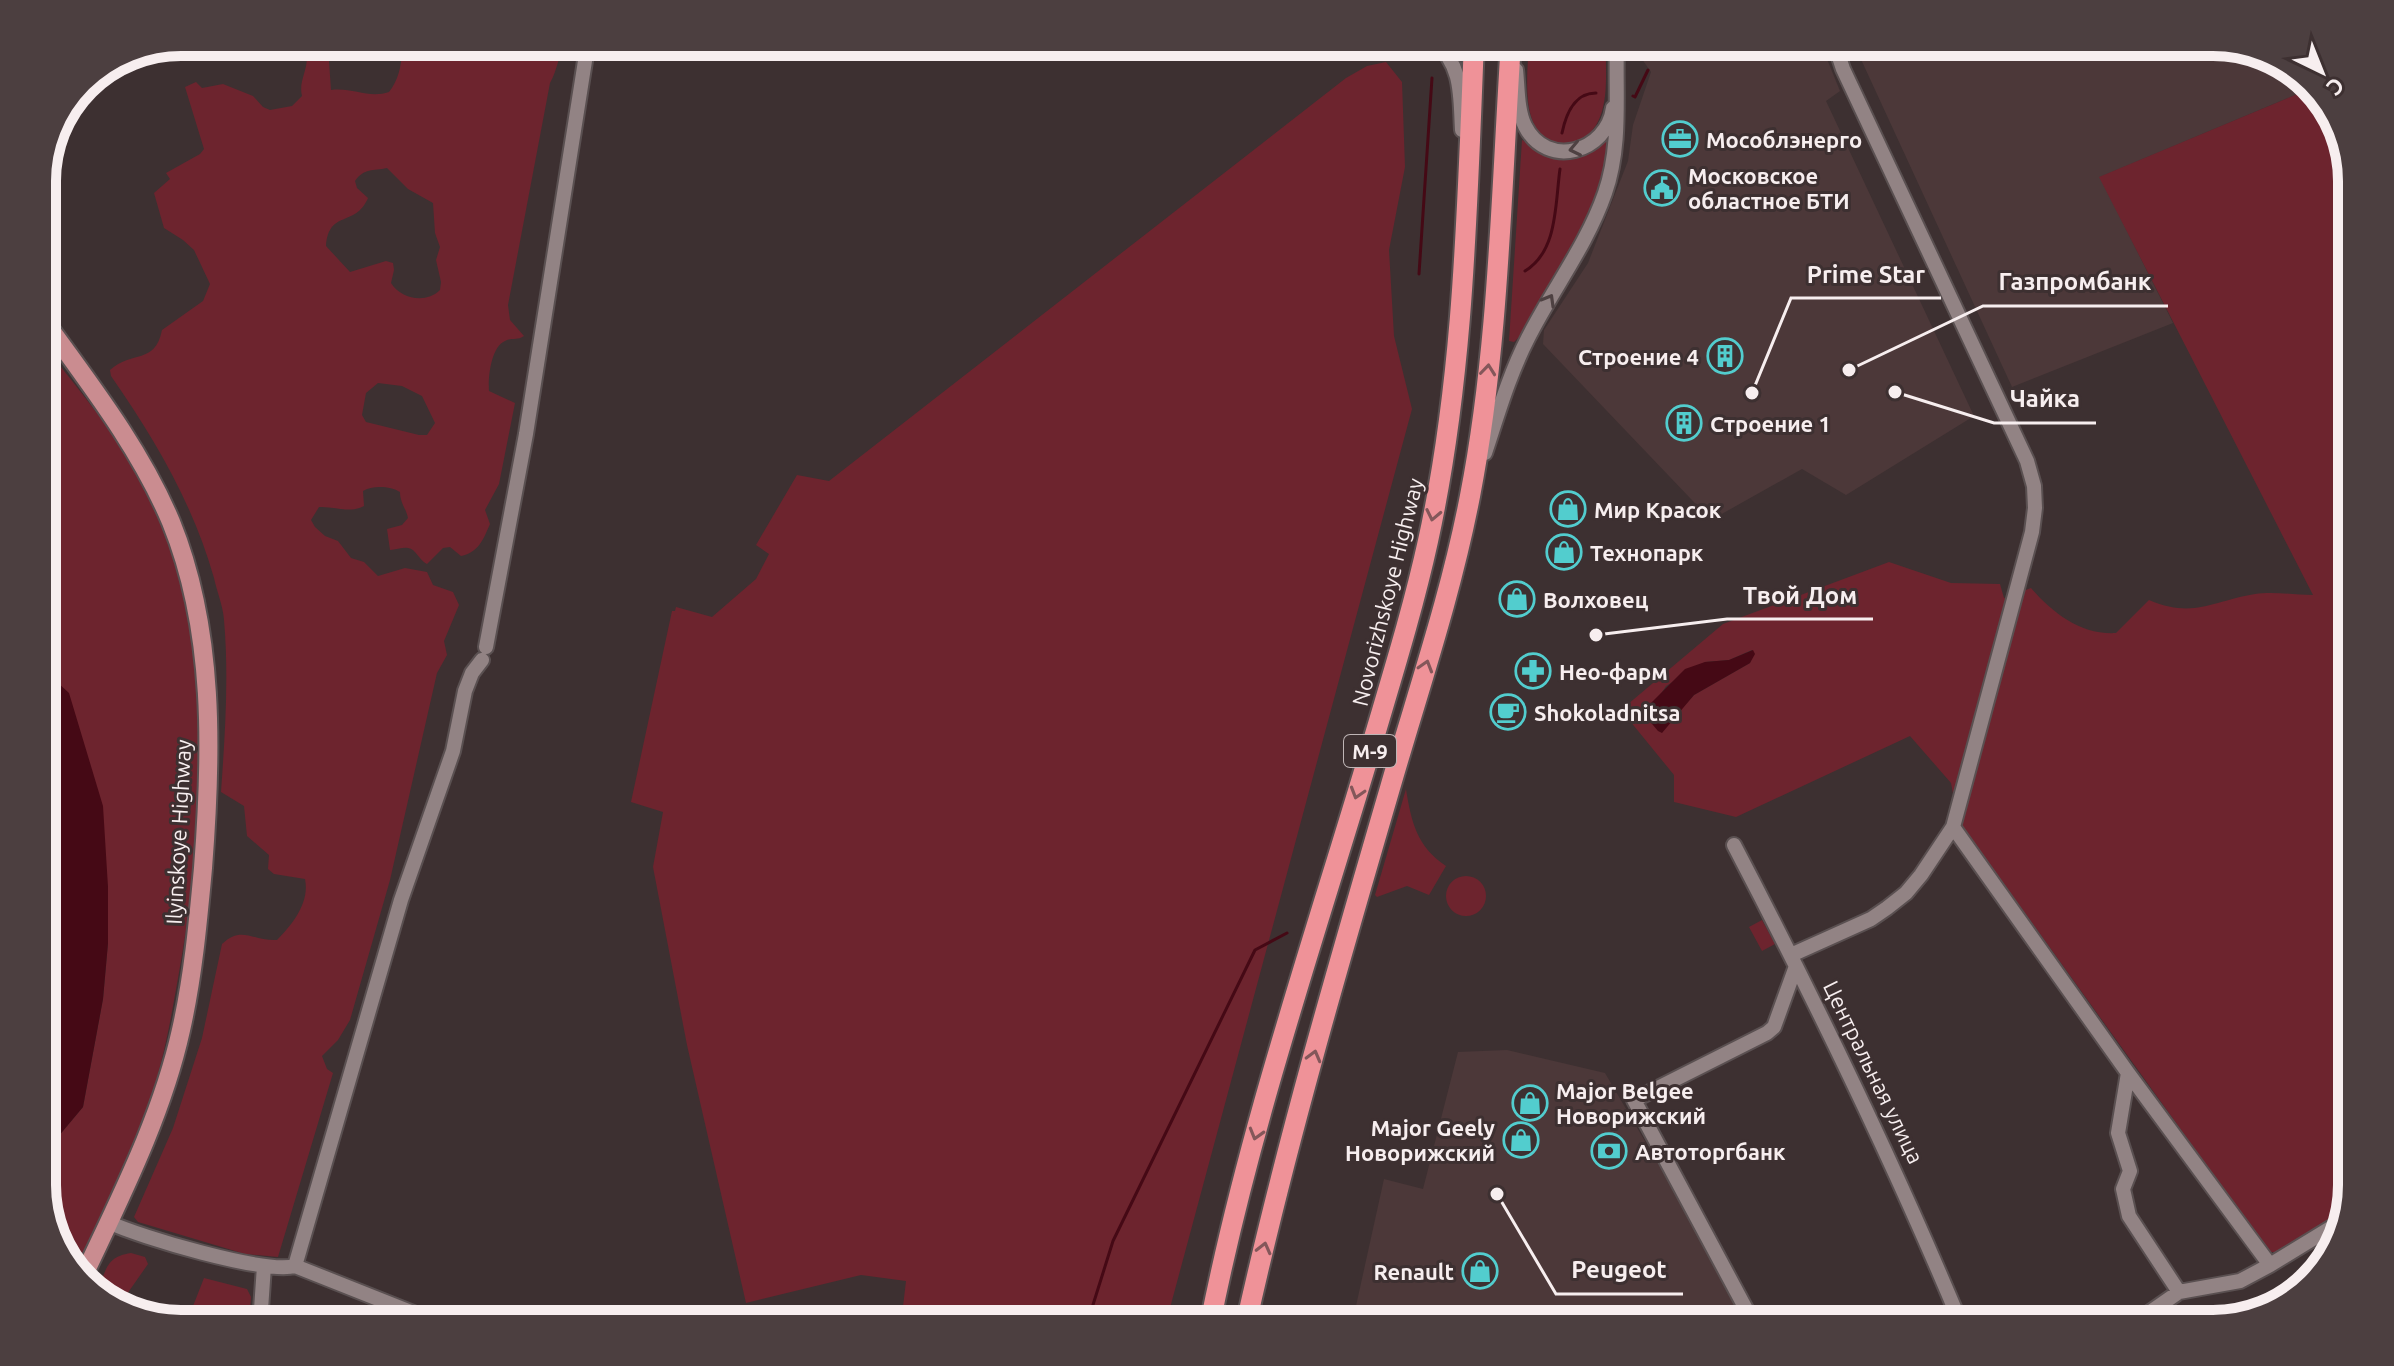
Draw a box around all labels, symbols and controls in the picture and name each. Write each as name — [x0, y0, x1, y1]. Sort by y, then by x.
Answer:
north arrow — [2282, 32, 2362, 112]
text: С — [2322, 73, 2350, 101]
office icon: Мособлэнерго — [1661, 120, 1699, 158]
place label: Мособлэнерго — [1706, 127, 1862, 152]
one-way arrow — [1568, 140, 1582, 157]
place label: Московское областное БТИ — [1688, 163, 1850, 213]
public building icon: Московское областное БТИ — [1643, 169, 1681, 207]
callout: Prime Star — [1791, 250, 1941, 298]
callout: Газпромбанк — [1983, 258, 2168, 306]
text: Prime Star — [1807, 261, 1925, 288]
text: Газпромбанк — [1999, 268, 2152, 295]
one-way arrow — [1539, 295, 1555, 309]
building icon: Строение 4 — [1706, 337, 1744, 375]
place label: Строение 4 — [1578, 344, 1699, 369]
one-way arrow — [1479, 363, 1496, 376]
callout: Чайка — [1994, 375, 2096, 423]
text: Чайка — [2010, 385, 2080, 412]
building icon: Строение 1 — [1665, 404, 1703, 442]
place label: Строение 1 — [1710, 411, 1831, 436]
street label: Novorizhskoye Highway — [1347, 475, 1428, 709]
shop icon: Мир Красок — [1549, 490, 1587, 528]
place label: Мир Красок — [1594, 497, 1722, 522]
one-way arrow — [1425, 508, 1442, 521]
shop icon: Технопарк — [1545, 533, 1583, 571]
place label: Технопарк — [1590, 540, 1704, 565]
callout: Твой Дом — [1727, 571, 1873, 619]
shop icon: Волховец — [1498, 580, 1536, 618]
text: Твой Дом — [1743, 582, 1857, 609]
place label: Волховец — [1543, 587, 1649, 612]
pharmacy icon: Нео-фарм — [1514, 652, 1552, 690]
one-way arrow — [1417, 659, 1433, 673]
place label: Нео-фарм — [1559, 659, 1668, 684]
cafe icon: Shokoladnitsa — [1489, 693, 1527, 731]
place label: Shokoladnitsa — [1534, 700, 1680, 725]
road number: М-9 — [1344, 735, 1396, 767]
street label: Ilyinskoye Highway — [161, 738, 195, 925]
one-way arrow — [1350, 785, 1366, 799]
street label: Центральная улица — [1819, 977, 1929, 1167]
one-way arrow — [1305, 1049, 1321, 1063]
place label: Major Belgee Новорижский — [1556, 1078, 1706, 1128]
shop icon: Major Belgee Новорижский — [1511, 1084, 1549, 1122]
place label: Major Geely Новорижский — [1345, 1115, 1495, 1165]
shop icon: Major Geely Новорижский — [1502, 1121, 1540, 1159]
one-way arrow — [1249, 1127, 1265, 1140]
bank icon: Автоторгбанк — [1590, 1132, 1628, 1170]
place label: Автоторгбанк — [1635, 1139, 1786, 1164]
one-way arrow — [1255, 1242, 1272, 1256]
callout: Peugeot — [1556, 1246, 1683, 1294]
shop icon: Renault — [1461, 1252, 1499, 1290]
text: Peugeot — [1571, 1256, 1667, 1283]
place label: Renault — [1373, 1259, 1454, 1284]

